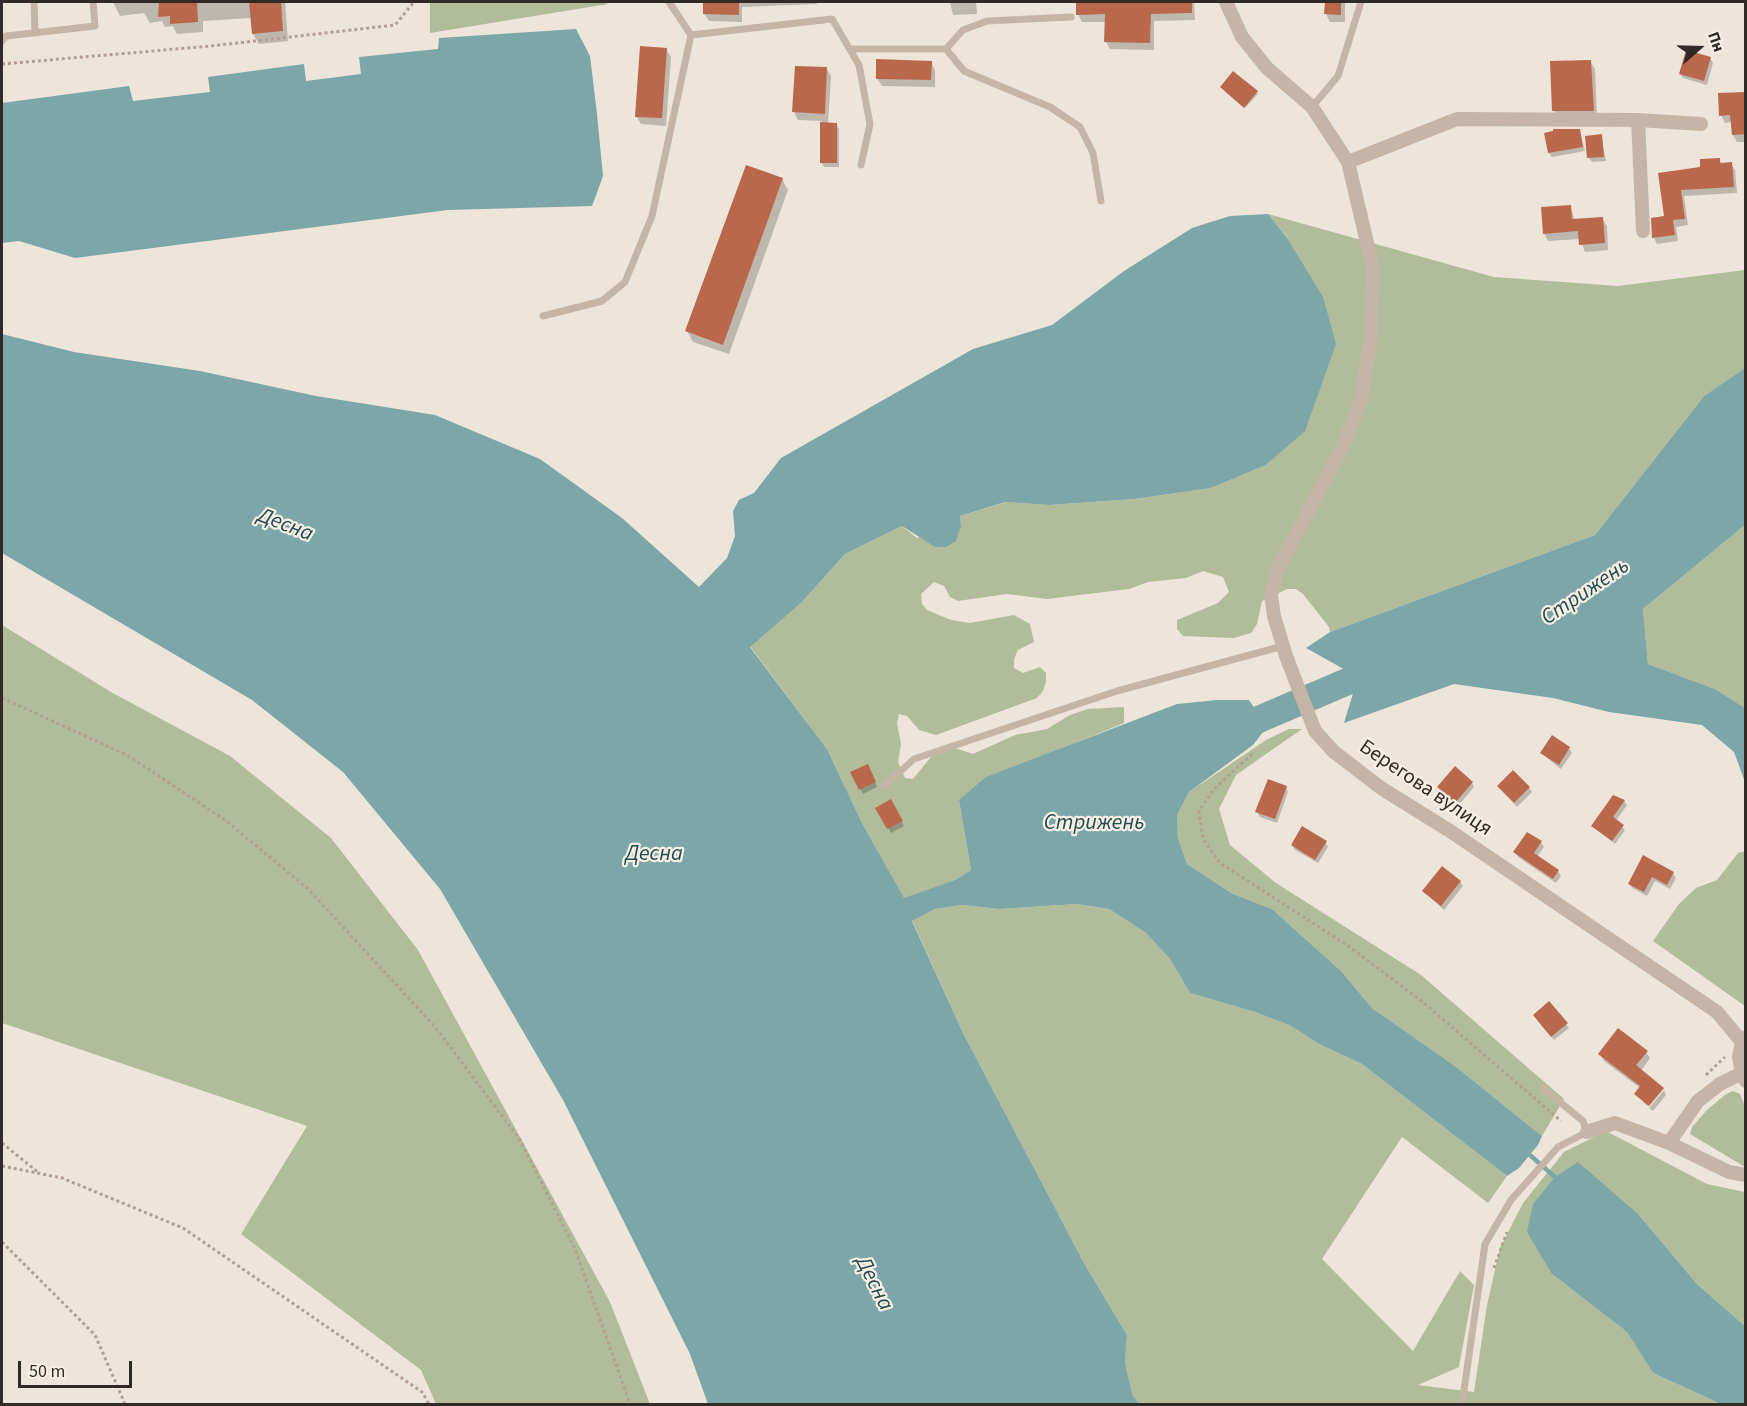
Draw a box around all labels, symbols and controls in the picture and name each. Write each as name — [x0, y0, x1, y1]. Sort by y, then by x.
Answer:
north arrow — [1669, 18, 1729, 78]
text: Пн — [1702, 29, 1730, 55]
water label: Десна — [253, 503, 317, 549]
water label: Стрижень — [1537, 554, 1635, 632]
street label: Берегова вулиця — [1354, 735, 1496, 843]
water label: Стрижень — [1044, 811, 1144, 837]
water label: Десна — [625, 842, 683, 868]
water label: Десна — [848, 1252, 898, 1316]
scale bar — [21, 1349, 135, 1387]
text: 50 m — [29, 1359, 65, 1384]

